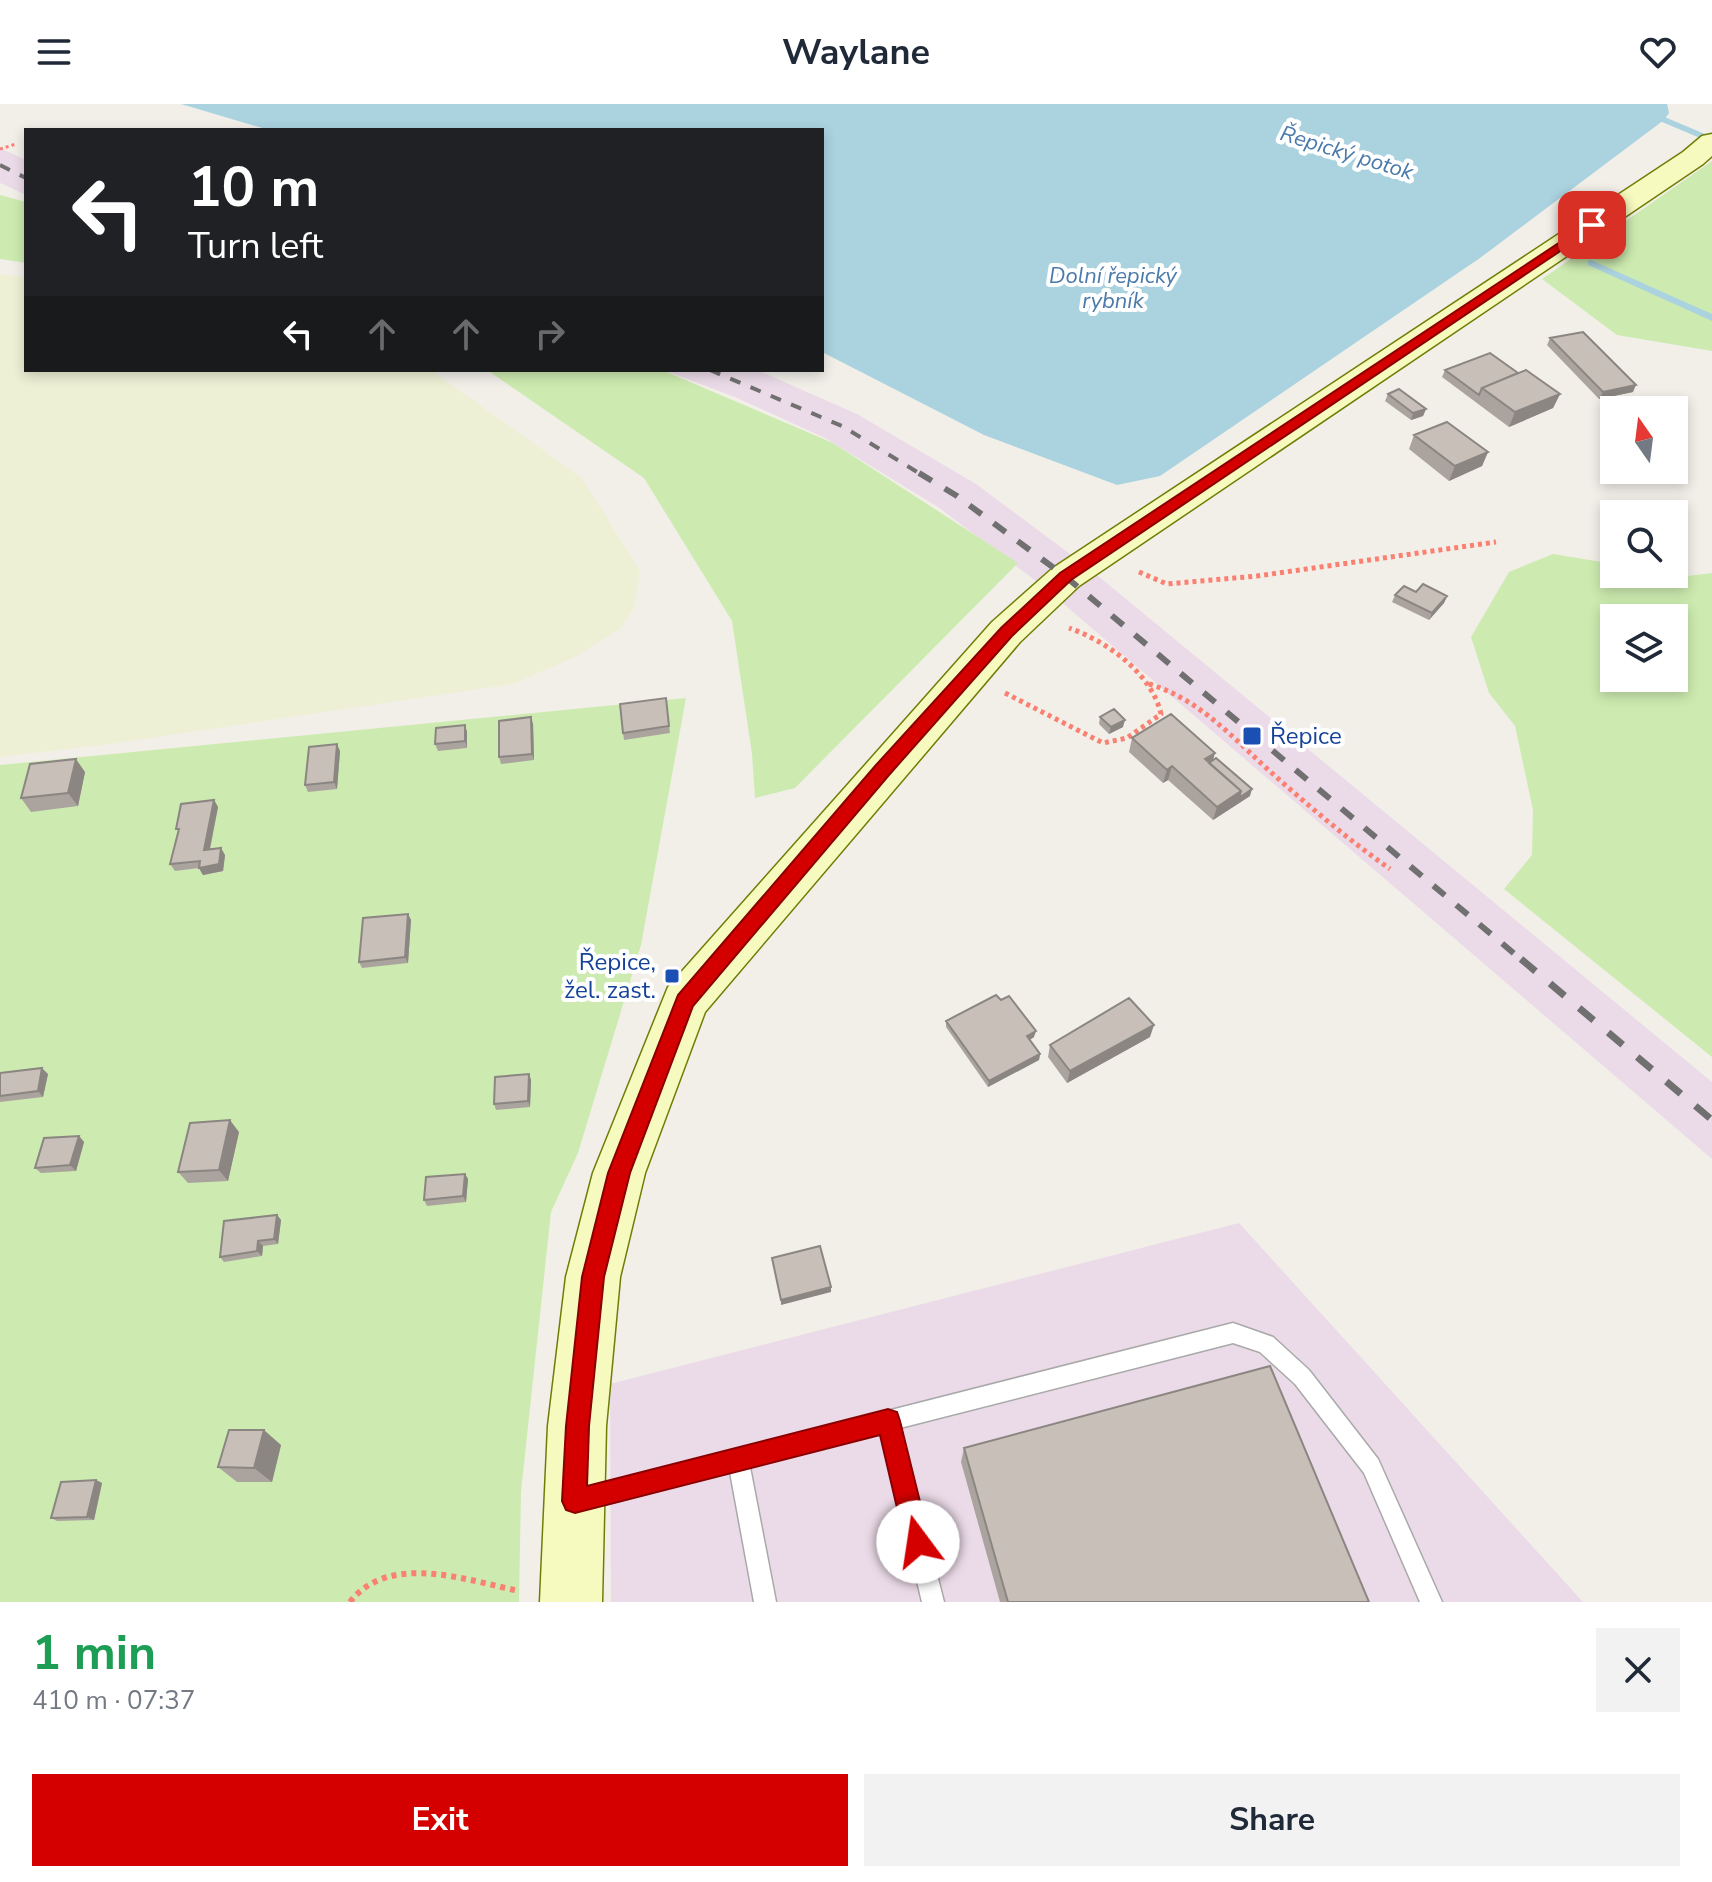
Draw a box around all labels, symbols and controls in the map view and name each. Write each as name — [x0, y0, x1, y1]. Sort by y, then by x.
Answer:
text: Waylane — [782, 28, 930, 77]
icon: menu — [32, 30, 76, 74]
icon: heart — [1636, 30, 1680, 74]
water label: Řepický potok — [1276, 118, 1418, 188]
text: 10 m — [188, 149, 319, 226]
icon: left — [56, 160, 160, 264]
pin — [1558, 191, 1626, 259]
icon: arrive — [1570, 203, 1614, 247]
text: Turn left — [188, 222, 323, 271]
water label: Dolní řepický rybník — [1049, 261, 1178, 316]
icon: left — [276, 312, 320, 356]
icon: ahead — [360, 312, 404, 356]
icon: ahead — [444, 312, 488, 356]
icon: right — [528, 312, 572, 356]
north arrow — [1600, 396, 1688, 484]
map controls — [1600, 396, 1688, 692]
button: search — [1600, 500, 1688, 588]
button: layers — [1600, 604, 1688, 692]
place label: Řepice — [1270, 720, 1342, 752]
marker: Řepice — [1241, 725, 1263, 747]
place label: Řepice, žel. zast. — [564, 946, 656, 1006]
marker: Řepice, žel. zast. — [663, 967, 681, 985]
position arrow — [876, 1500, 960, 1584]
text: 1 min — [32, 1620, 156, 1686]
button: close — [1596, 1628, 1680, 1712]
text: 410 m · 07:37 — [32, 1683, 195, 1718]
button: Exit — [32, 1774, 848, 1866]
button: Share — [864, 1774, 1680, 1866]

